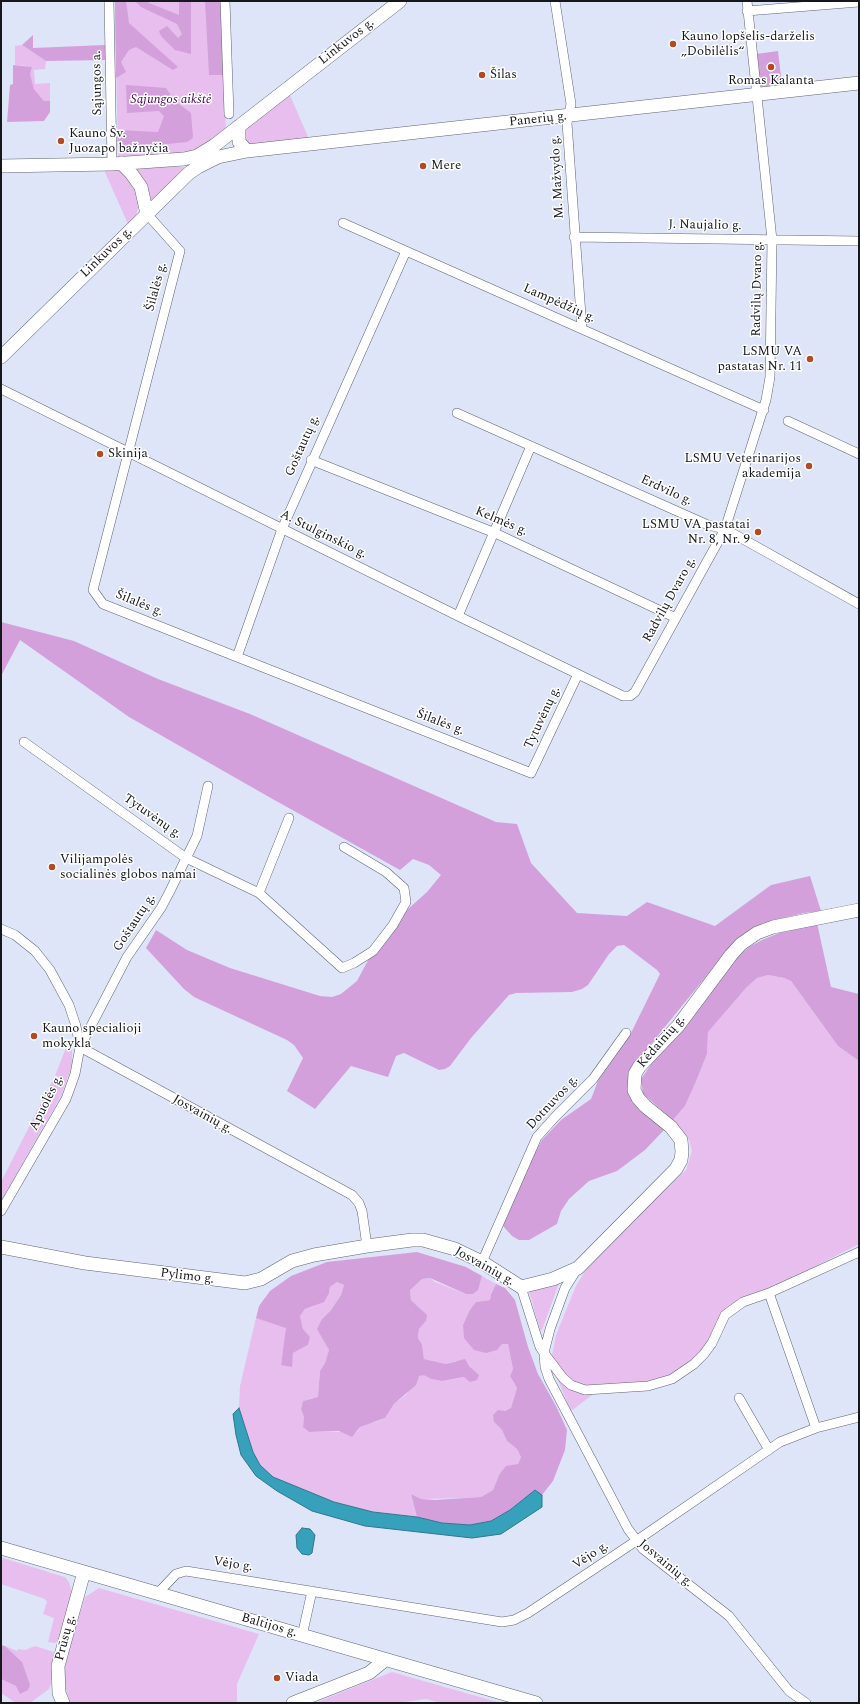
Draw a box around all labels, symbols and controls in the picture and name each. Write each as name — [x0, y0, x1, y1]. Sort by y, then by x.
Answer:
street label: Linkuvos g. — [316, 15, 378, 69]
place label: Kauno lopšelis-darželis „Dobilėlis“ — [681, 29, 815, 60]
marker: Kauno lopšelis-darželis „Dobilėlis“ — [668, 39, 678, 49]
street label: Sąjungos a. — [90, 50, 106, 116]
marker: Romas Kalanta — [766, 62, 776, 72]
place label: Šilas — [490, 67, 517, 83]
marker: Šilas — [477, 70, 487, 80]
place label: Romas Kalanta — [728, 73, 814, 89]
park label: Sąjungos aikštė — [131, 92, 211, 108]
street label: Panerių g. — [508, 109, 568, 131]
place label: Kauno Šv. Juozapo bažnyčia — [69, 126, 169, 157]
street label: M. Mažvydo g. — [548, 135, 568, 219]
marker: Kauno Šv. Juozapo bažnyčia — [56, 136, 66, 146]
place label: Mere — [431, 158, 461, 174]
marker: Mere — [418, 161, 428, 171]
street label: J. Naujalio g. — [668, 218, 742, 234]
street label: Linkuvos g. — [78, 224, 136, 282]
street label: Radvilų Dvaro g. — [749, 241, 767, 337]
street label: Šilalės g. — [143, 261, 171, 313]
street label: Lampėdžių g. — [520, 281, 598, 327]
place label: LSMU VA pastatas Nr. 11 — [718, 344, 802, 375]
marker: LSMU VA pastatas Nr. 11 — [805, 354, 815, 364]
street label: Goštautų g. — [283, 413, 323, 479]
place label: Skinija — [108, 446, 148, 462]
marker: Skinija — [95, 449, 105, 459]
place label: LSMU Veterinarijos akademija — [684, 451, 801, 482]
marker: LSMU Veterinarijos akademija — [804, 461, 814, 471]
street label: Erdvilo g. — [638, 472, 694, 510]
street label: Kelmės g. — [472, 504, 530, 540]
street label: A. Stulginskio g. — [277, 507, 369, 563]
place label: LSMU VA pastatai Nr. 8, Nr. 9 — [642, 517, 750, 548]
marker: LSMU VA pastatai Nr. 8, Nr. 9 — [753, 527, 763, 537]
street label: Radvilų Dvaro g. — [640, 555, 700, 645]
street label: Šilalės g. — [113, 587, 165, 621]
street label: Tytuvėnų g. — [522, 684, 564, 752]
street label: Šilalės g. — [414, 707, 466, 739]
street label: Tytuvėnų g. — [120, 791, 184, 843]
place label: Vilijampolės socialinės globos namai — [60, 852, 196, 883]
marker: Vilijampolės socialinės globos namai — [47, 862, 57, 872]
street label: Goštautų g. — [111, 891, 159, 955]
street label: Kėdainių g. — [635, 1012, 689, 1072]
place label: Kauno specialioji mokykla — [42, 1021, 142, 1052]
marker: Kauno specialioji mokykla — [29, 1031, 39, 1041]
street label: Apuolės g. — [27, 1073, 67, 1133]
street label: Dotnuvos g. — [524, 1073, 582, 1133]
street label: Josvainių g. — [169, 1092, 235, 1138]
street label: Josvainių g. — [451, 1244, 517, 1290]
street label: Pylimo g. — [159, 1266, 215, 1288]
street label: Josvainių g. — [635, 1537, 695, 1591]
street label: Vėjo g. — [570, 1539, 612, 1573]
street label: Vėjo g. — [212, 1554, 254, 1576]
street label: Baltijos g. — [239, 1611, 299, 1641]
street label: Prūsų g. — [52, 1613, 80, 1663]
place label: Viada — [285, 1670, 319, 1686]
marker: Viada — [272, 1673, 282, 1683]

